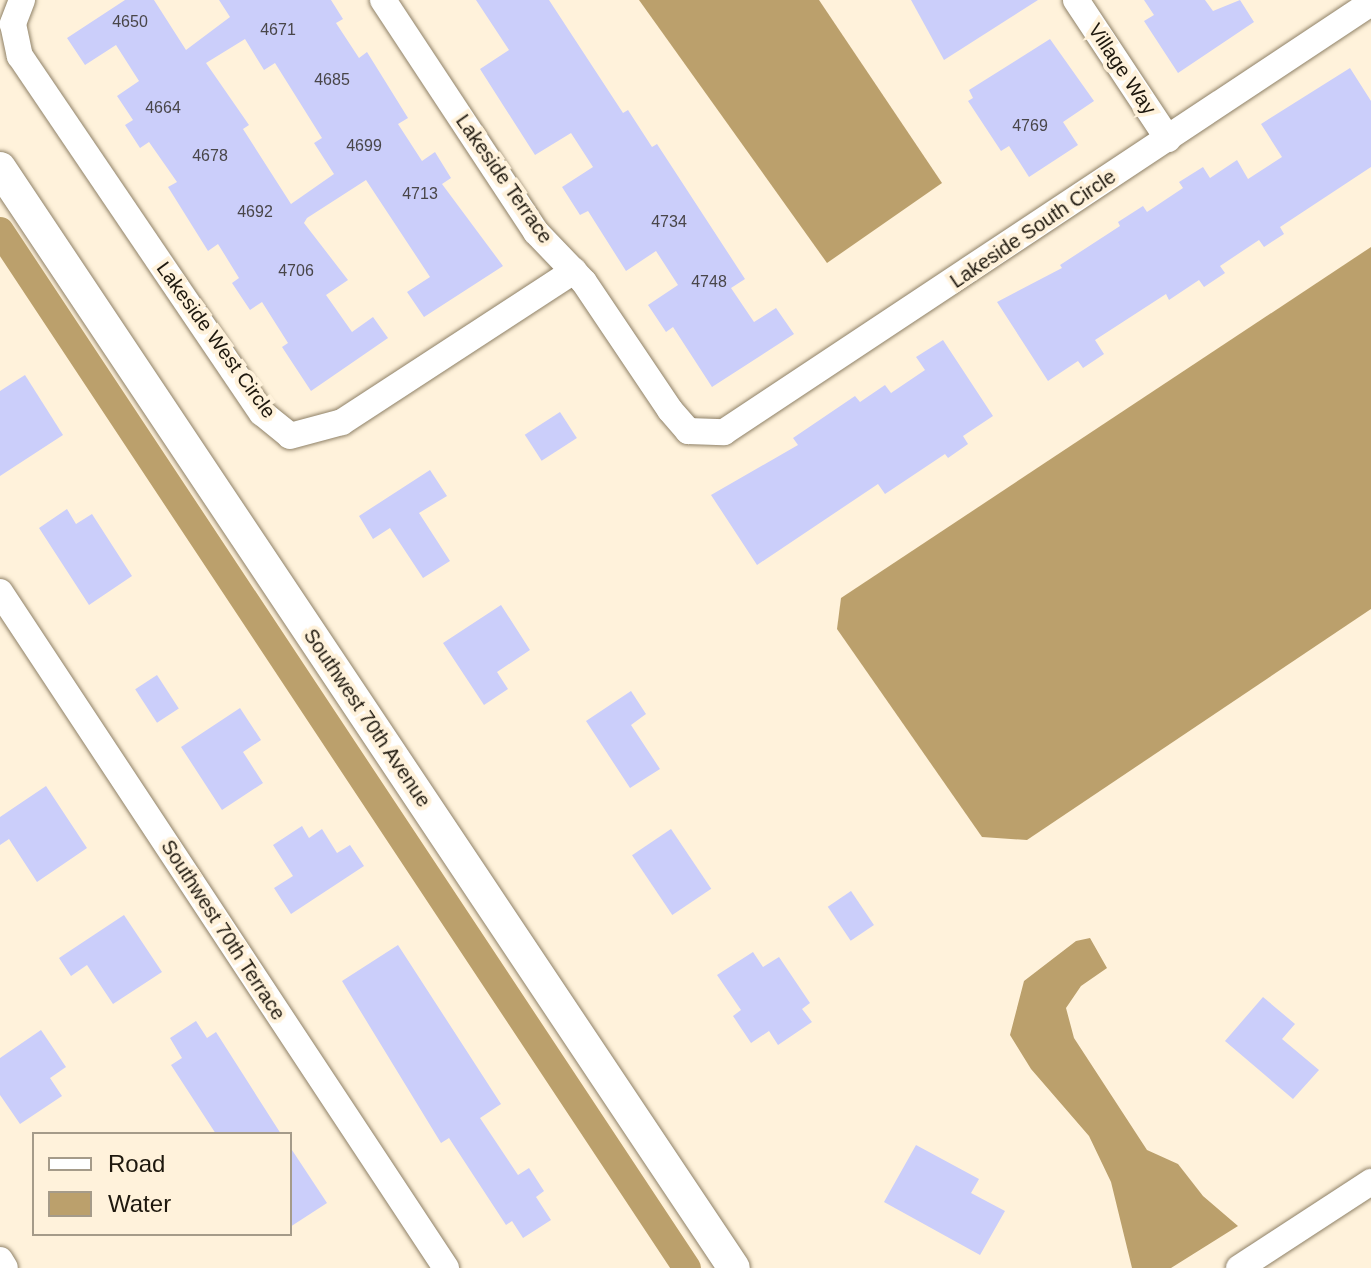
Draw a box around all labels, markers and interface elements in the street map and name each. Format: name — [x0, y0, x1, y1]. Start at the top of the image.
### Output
house number: 4650 — [112, 12, 148, 32]
street label: Village Way — [1083, 19, 1161, 119]
house number: 4671 — [260, 20, 296, 40]
house number: 4685 — [314, 70, 350, 90]
house number: 4664 — [145, 98, 181, 118]
street label: Lakeside Terrace — [450, 110, 558, 248]
house number: 4769 — [1012, 116, 1048, 136]
house number: 4699 — [346, 136, 382, 156]
house number: 4678 — [192, 146, 228, 166]
street label: Lakeside South Circle — [946, 165, 1120, 293]
house number: 4713 — [402, 184, 438, 204]
house number: 4692 — [237, 202, 273, 222]
house number: 4734 — [651, 212, 687, 232]
street label: Lakeside West Circle — [151, 257, 281, 423]
house number: 4706 — [278, 261, 314, 281]
house number: 4748 — [691, 272, 727, 292]
street label: Southwest 70th Avenue — [298, 624, 436, 812]
street label: Southwest 70th Terrace — [156, 835, 290, 1025]
legend — [32, 1132, 292, 1236]
text: Road — [108, 1150, 165, 1177]
text: Water — [108, 1190, 171, 1217]

